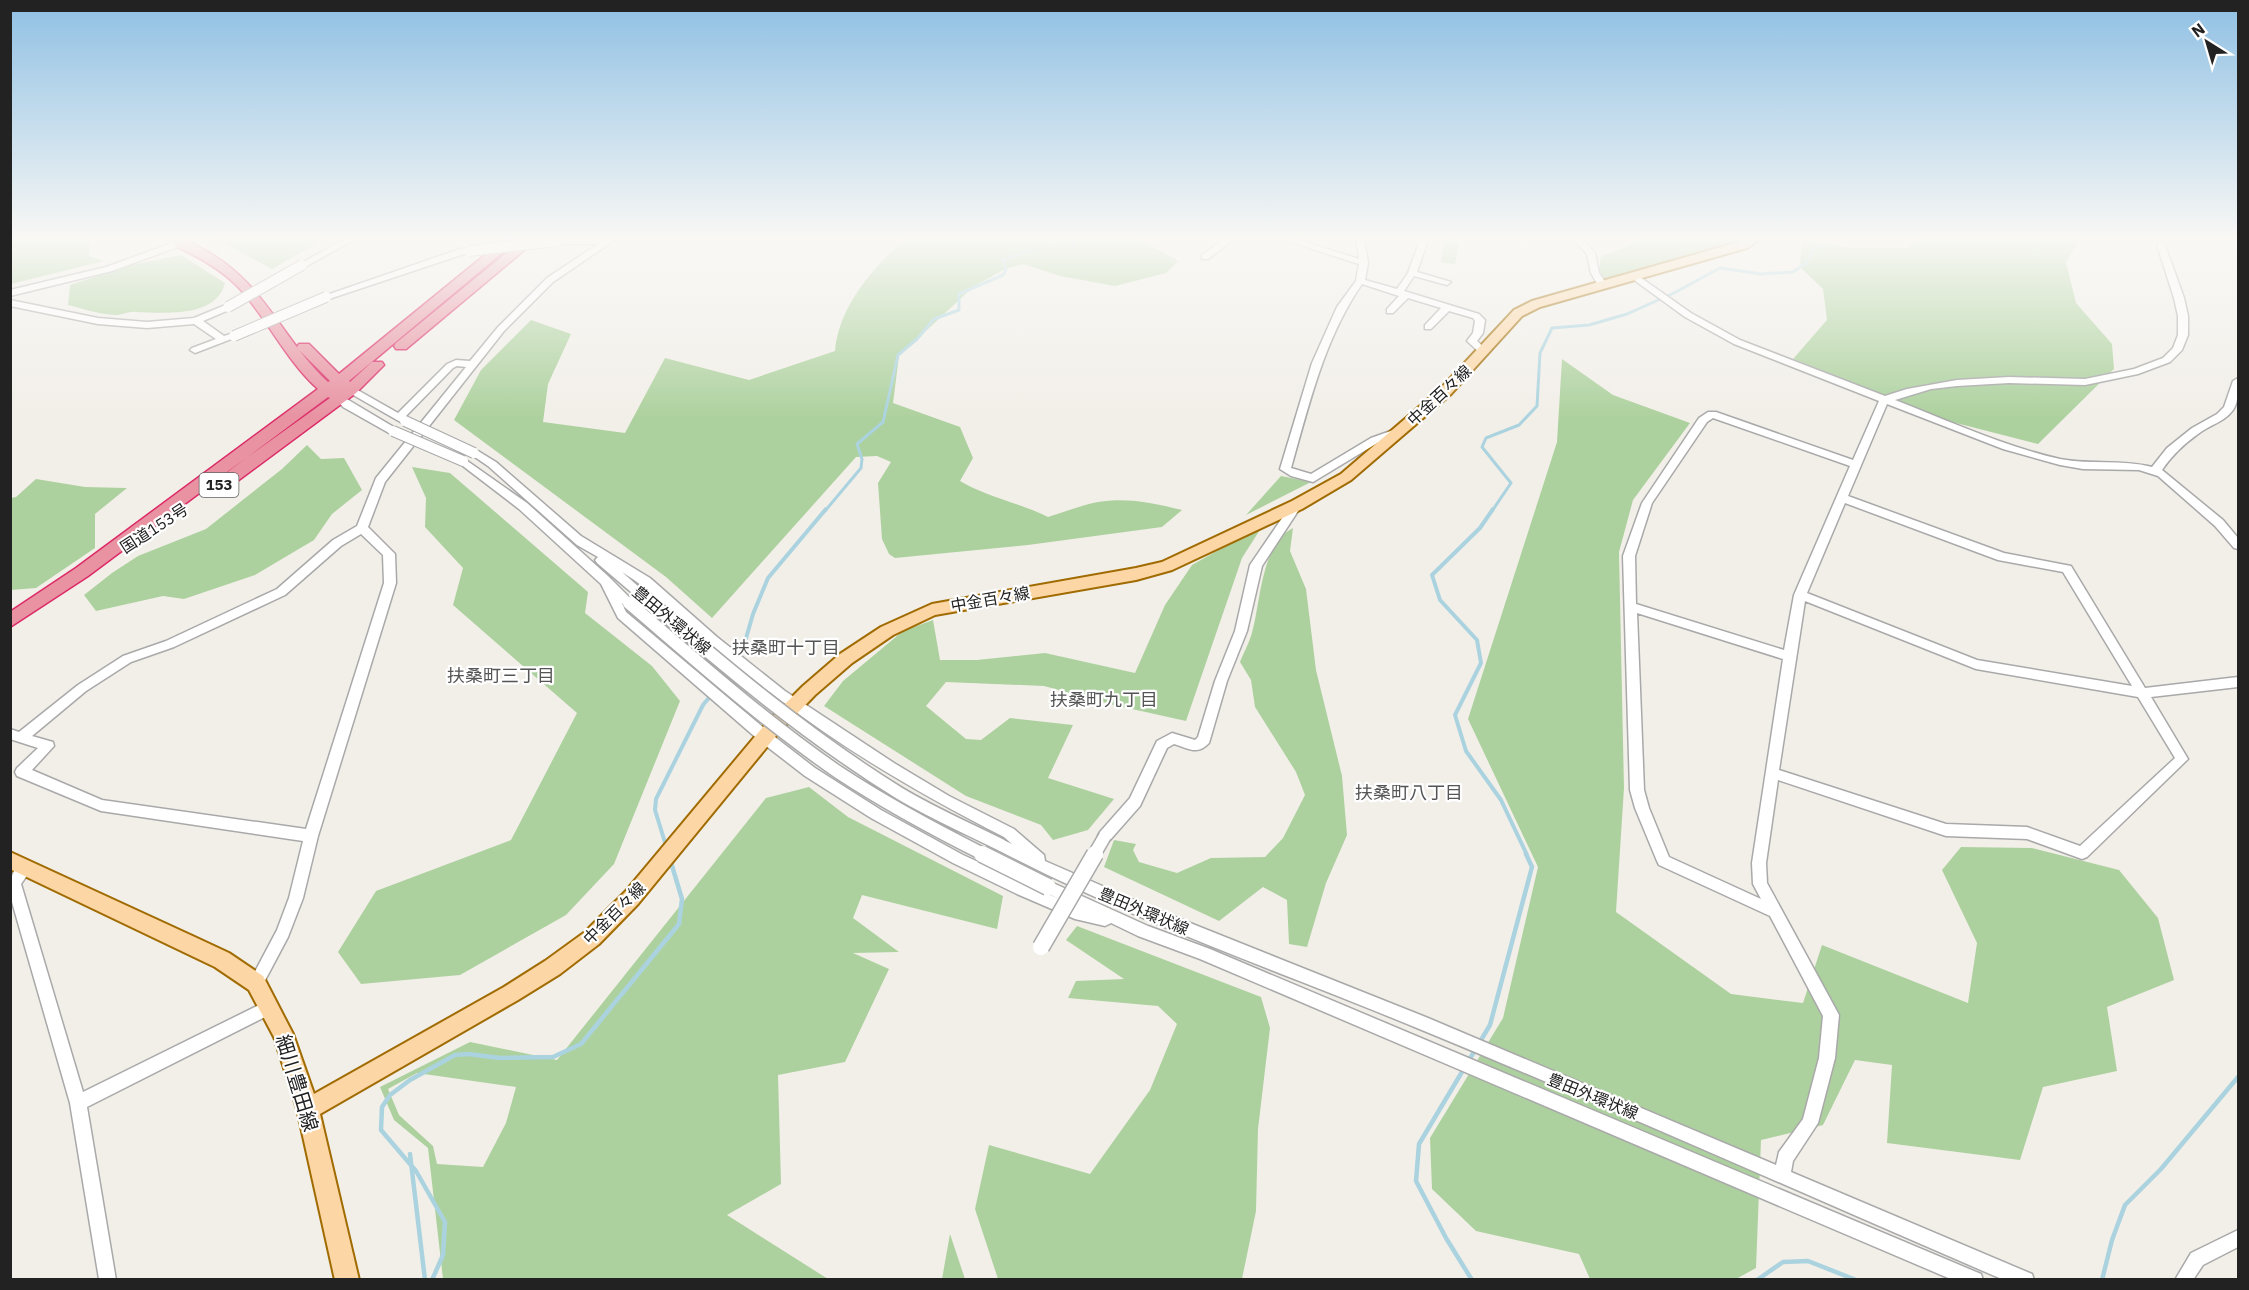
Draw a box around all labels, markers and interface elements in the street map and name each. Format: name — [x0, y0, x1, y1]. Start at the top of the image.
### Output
north arrow — [2177, 12, 2237, 72]
text: N — [2187, 19, 2209, 41]
street label: 中金百々線 — [1403, 360, 1475, 430]
road number: 153 — [200, 473, 238, 497]
street label: 国道153号 — [116, 499, 192, 557]
street label: 豊田外環状線 — [629, 581, 715, 659]
street label: 中金百々線 — [949, 582, 1031, 616]
district label: 扶桑町十丁目 — [732, 636, 840, 659]
district label: 扶桑町三丁目 — [447, 664, 555, 687]
district label: 扶桑町九丁目 — [1050, 688, 1158, 711]
district label: 扶桑町八丁目 — [1355, 781, 1463, 804]
street label: 中金百々線 — [579, 878, 649, 948]
street label: 豊田外環状線 — [1096, 883, 1192, 939]
street label: 細川豊田線 — [270, 1031, 325, 1135]
street label: 豊田外環状線 — [1545, 1069, 1641, 1123]

